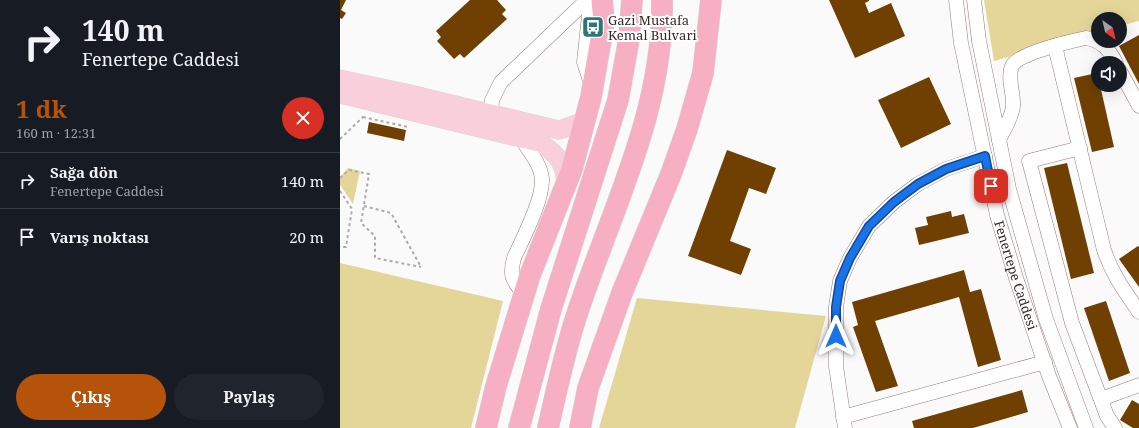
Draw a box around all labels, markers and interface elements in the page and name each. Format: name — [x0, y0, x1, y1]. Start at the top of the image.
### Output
text: 140 m — [82, 11, 164, 49]
place label: Gazi Mustafa Kemal Bulvari — [608, 11, 697, 44]
north arrow — [1091, 12, 1127, 48]
map controls — [1091, 12, 1127, 92]
bus stop icon: Gazi Mustafa Kemal Bulvari — [580, 14, 606, 40]
icon: right — [16, 16, 68, 68]
text: Fenertepe Caddesi — [82, 47, 239, 71]
button: sound — [1091, 56, 1127, 92]
text: 1 dk — [16, 92, 67, 125]
button: close — [282, 97, 324, 139]
text: 160 m · 12:31 — [16, 124, 96, 142]
text: Sağa dön — [50, 162, 118, 182]
pin — [974, 169, 1008, 203]
icon: right — [16, 170, 38, 192]
text: 140 m — [281, 171, 324, 191]
icon: arrive — [980, 175, 1002, 197]
text: Fenertepe Caddesi — [50, 182, 164, 200]
street label: Fenertepe Caddesi — [990, 218, 1042, 332]
icon: arrive — [16, 226, 38, 248]
text: Varış noktası — [50, 227, 149, 247]
text: 20 m — [289, 227, 324, 247]
position arrow — [815, 315, 857, 357]
button: Çıkış — [16, 374, 166, 420]
button: Paylaş — [174, 374, 324, 420]

